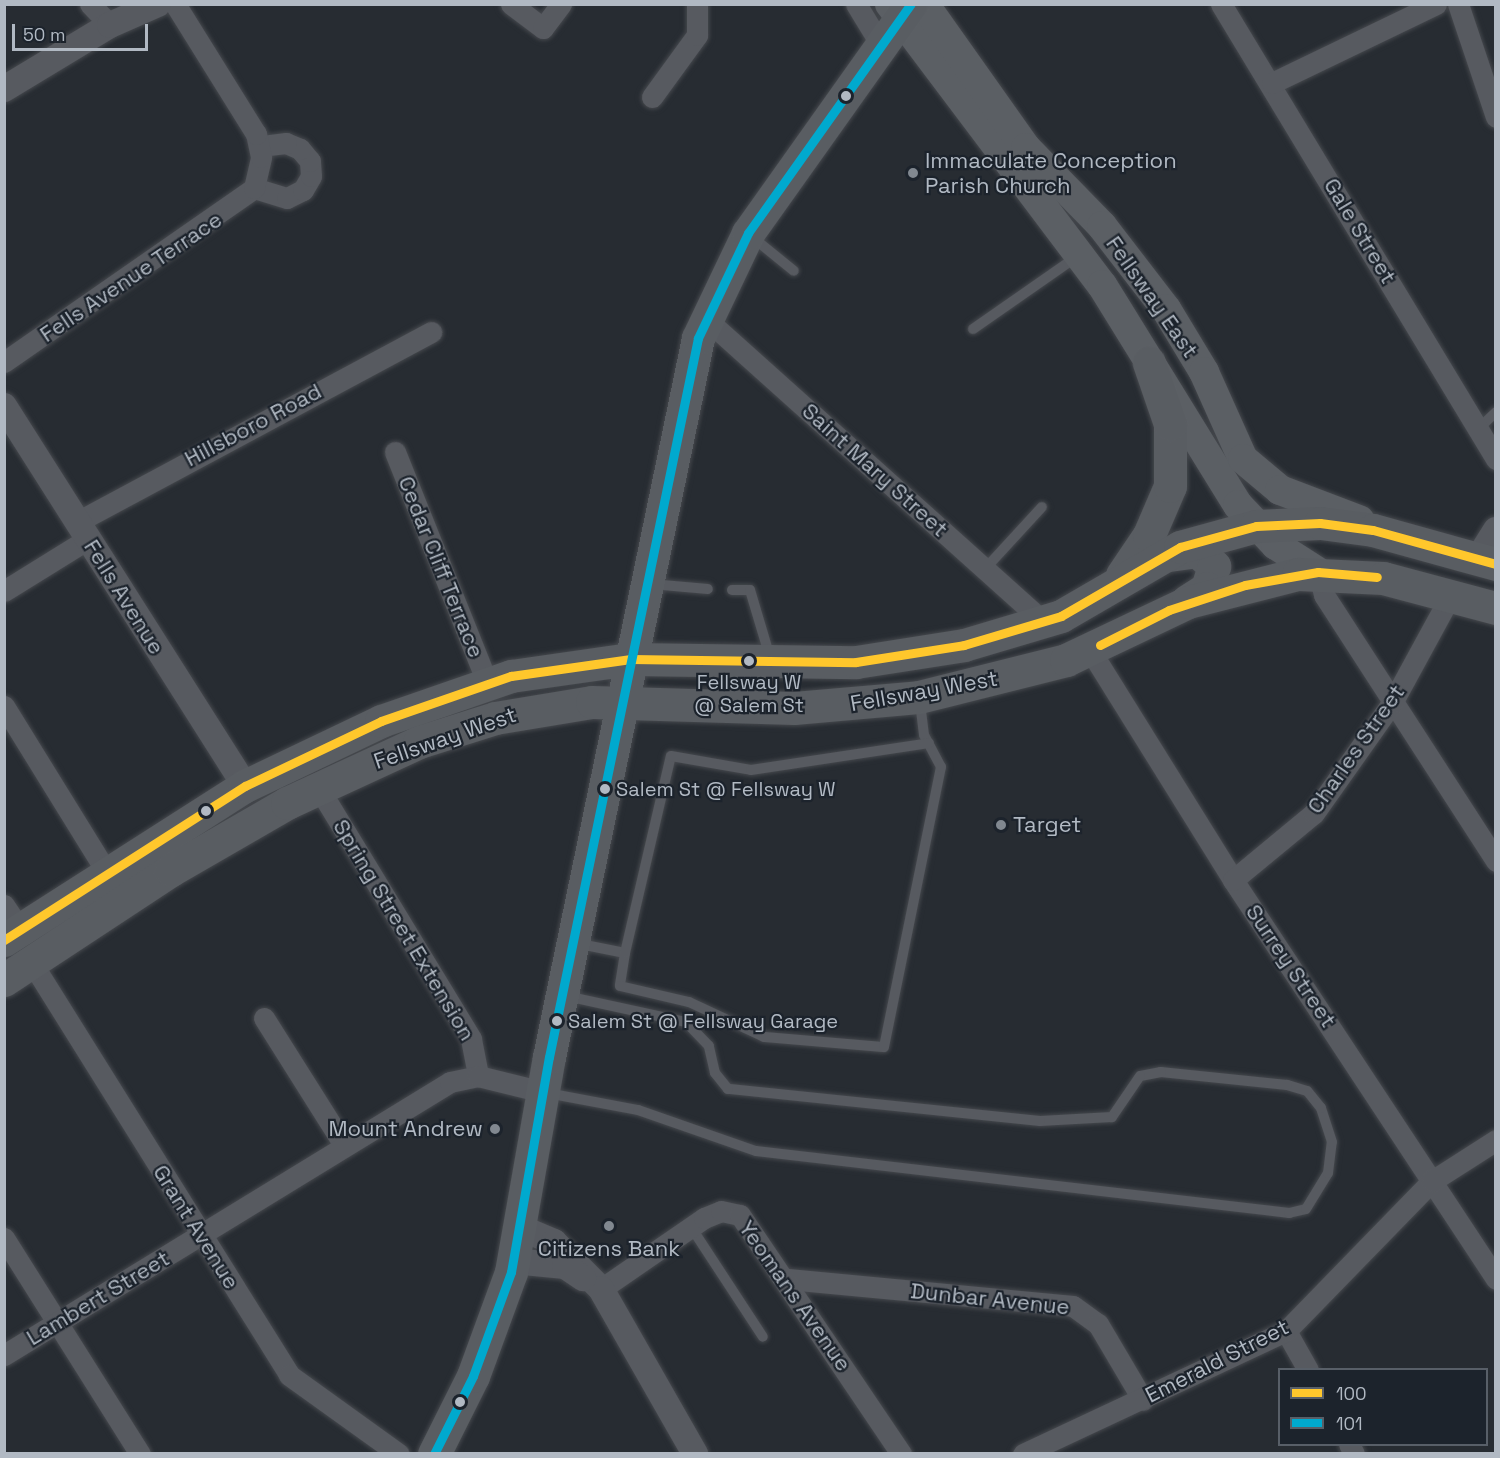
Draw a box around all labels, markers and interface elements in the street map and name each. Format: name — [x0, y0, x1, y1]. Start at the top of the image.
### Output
scale bar — [15, 12, 152, 50]
text: 50 m — [23, 23, 65, 46]
unlabelled marker — [840, 90, 852, 102]
place label: Immaculate Conception Parish Church — [925, 147, 1177, 198]
marker: Immaculate Conception Parish Church — [906, 166, 920, 180]
street label: Gale Street — [1318, 173, 1402, 289]
street label: Fells Avenue Terrace — [35, 206, 227, 348]
street label: Fellsway East — [1100, 231, 1204, 363]
street label: Hillsboro Road — [180, 378, 326, 472]
street label: Saint Mary Street — [797, 398, 953, 542]
street label: Cedar Cliff Terrace — [392, 472, 490, 662]
street label: Fells Avenue — [78, 535, 170, 659]
marker: Fellsway W @ Salem St — [743, 655, 755, 667]
street label: Fellsway West — [848, 665, 1000, 717]
place label: Fellsway W @ Salem St — [694, 670, 804, 717]
street label: Charles Street — [1302, 679, 1410, 819]
street label: Fellsway West — [370, 701, 520, 775]
place label: Salem St @ Fellsway W — [616, 777, 836, 801]
marker: Salem St @ Fellsway W — [599, 783, 611, 795]
unlabelled marker — [200, 805, 212, 817]
place label: Target — [1013, 812, 1081, 838]
street label: Spring Street Extension — [327, 815, 481, 1045]
marker: Target — [994, 818, 1008, 832]
street label: Surrey Street — [1240, 900, 1342, 1032]
place label: Salem St @ Fellsway Garage — [568, 1009, 838, 1033]
marker: Salem St @ Fellsway Garage — [551, 1015, 563, 1027]
place label: Mount Andrew — [328, 1116, 483, 1142]
marker: Mount Andrew — [488, 1122, 502, 1136]
street label: Grant Avenue — [147, 1160, 245, 1294]
street label: Yeomans Avenue — [733, 1215, 857, 1377]
marker: Citizens Bank — [602, 1219, 616, 1233]
place label: Citizens Bank — [538, 1236, 680, 1262]
street label: Lambert Street — [22, 1245, 174, 1351]
street label: Dunbar Avenue — [909, 1278, 1071, 1320]
street label: Emerald Street — [1141, 1314, 1293, 1408]
legend — [1278, 1368, 1488, 1446]
text: 100 — [1336, 1382, 1367, 1405]
unlabelled marker — [454, 1396, 466, 1408]
text: 101 — [1336, 1412, 1363, 1435]

